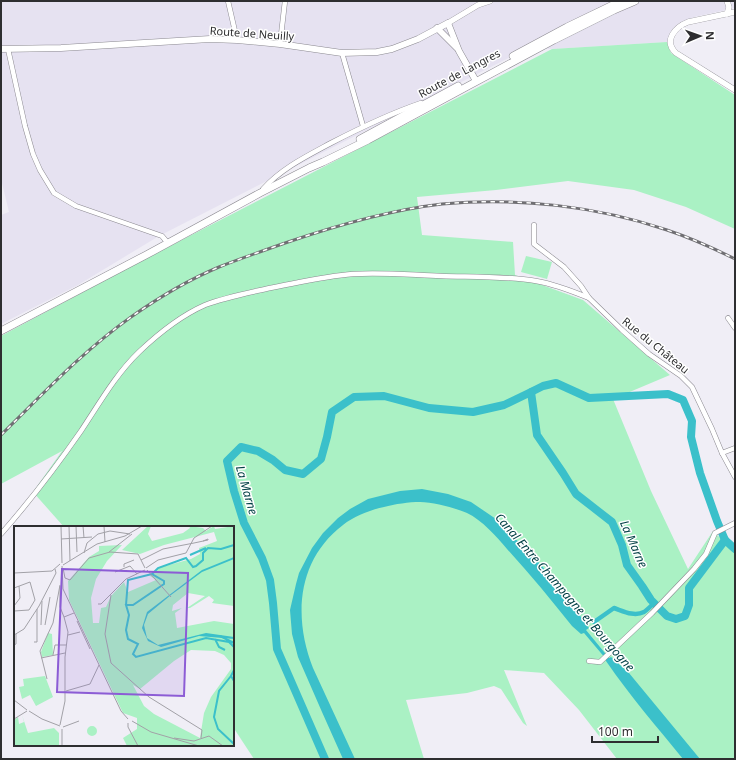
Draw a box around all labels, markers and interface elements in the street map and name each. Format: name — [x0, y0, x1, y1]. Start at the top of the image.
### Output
north arrow — [680, 16, 720, 56]
street label: Route de Neuilly — [209, 23, 295, 43]
text: N — [703, 31, 718, 40]
street label: Route de Langres — [416, 45, 502, 101]
street label: Rue du Château — [619, 313, 693, 377]
water label: La Marne — [232, 463, 262, 517]
water label: Canal Entre Champagne et Bourgogne — [491, 509, 639, 675]
water label: La Marne — [616, 518, 652, 570]
inset map — [14, 526, 234, 746]
scale bar — [592, 718, 658, 744]
text: 100 m — [598, 723, 633, 740]

